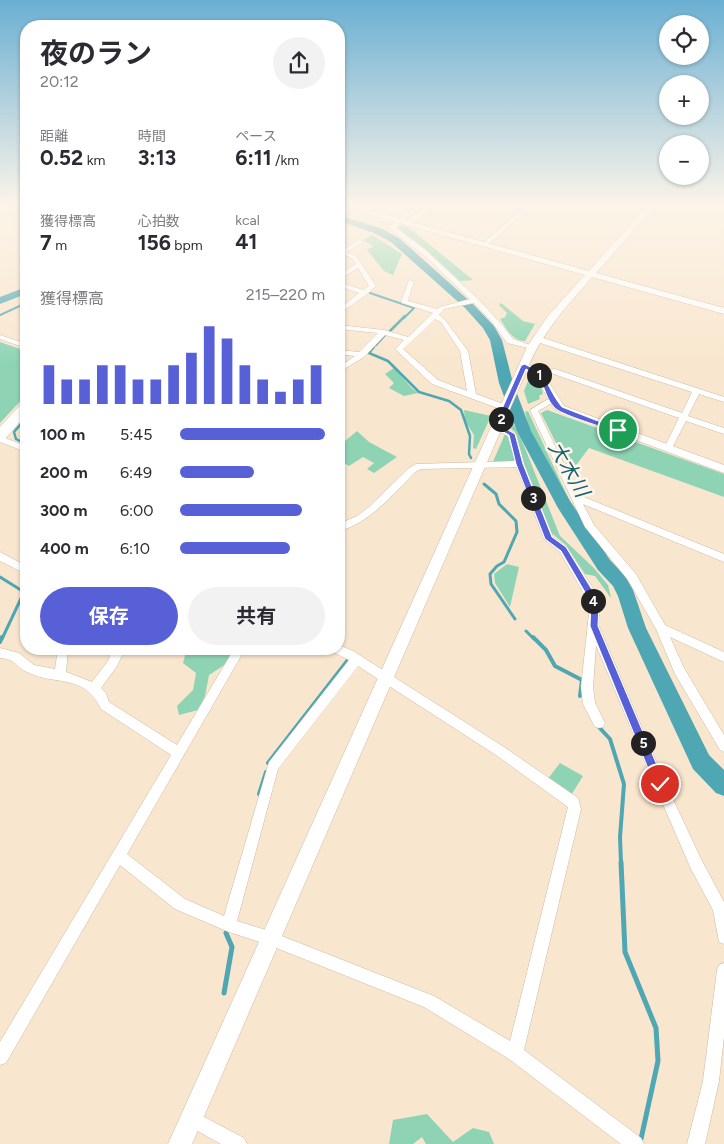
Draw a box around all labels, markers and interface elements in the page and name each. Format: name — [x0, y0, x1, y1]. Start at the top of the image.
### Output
map controls — [659, 15, 709, 185]
button: locate — [659, 15, 709, 65]
text: 夜のラン — [40, 36, 152, 70]
button: share — [273, 37, 325, 89]
text: 20:12 — [40, 72, 79, 91]
button: + — [659, 75, 709, 125]
text: 距離 — [40, 128, 68, 145]
text: 時間 — [138, 128, 166, 145]
text: ペース — [235, 128, 277, 145]
button: − — [659, 135, 709, 185]
text: 0.52 — [40, 145, 83, 170]
text: 3:13 — [138, 145, 176, 170]
text: 6:11 — [235, 145, 272, 170]
text: km — [83, 152, 105, 169]
text: /km — [272, 152, 299, 169]
text: kcal — [235, 212, 260, 229]
text: 獲得標高 — [40, 213, 96, 230]
text: 心拍数 — [138, 213, 180, 230]
text: 41 — [235, 229, 257, 254]
text: 7 — [40, 230, 52, 255]
text: 156 — [138, 230, 171, 255]
text: m — [52, 237, 67, 254]
text: bpm — [171, 237, 203, 254]
text: 215–220 m — [246, 285, 325, 304]
text: 獲得標高 — [40, 289, 104, 308]
pin: 1 — [526, 362, 552, 388]
text: 1 — [537, 367, 542, 384]
pin: 2 — [488, 406, 514, 432]
pin — [597, 409, 639, 451]
text: 2 — [497, 411, 506, 428]
icon: arrive — [604, 416, 632, 444]
text: 100 m — [40, 425, 85, 444]
text: 5:45 — [120, 425, 152, 444]
water label: 大木川 — [544, 437, 595, 503]
text: 200 m — [40, 463, 88, 482]
text: 6:49 — [120, 463, 152, 482]
pin: 3 — [520, 486, 546, 510]
text: 3 — [530, 490, 537, 507]
text: 300 m — [40, 501, 87, 520]
text: 6:00 — [120, 501, 154, 520]
text: 400 m — [40, 539, 89, 558]
text: 6:10 — [120, 539, 150, 558]
button: 保存 — [40, 587, 178, 645]
button: 共有 — [188, 587, 325, 645]
pin: 4 — [580, 588, 606, 614]
text: 4 — [589, 593, 598, 610]
pin: 5 — [630, 730, 656, 756]
text: 5 — [639, 735, 648, 752]
pin — [639, 763, 681, 805]
icon: check — [646, 770, 674, 798]

